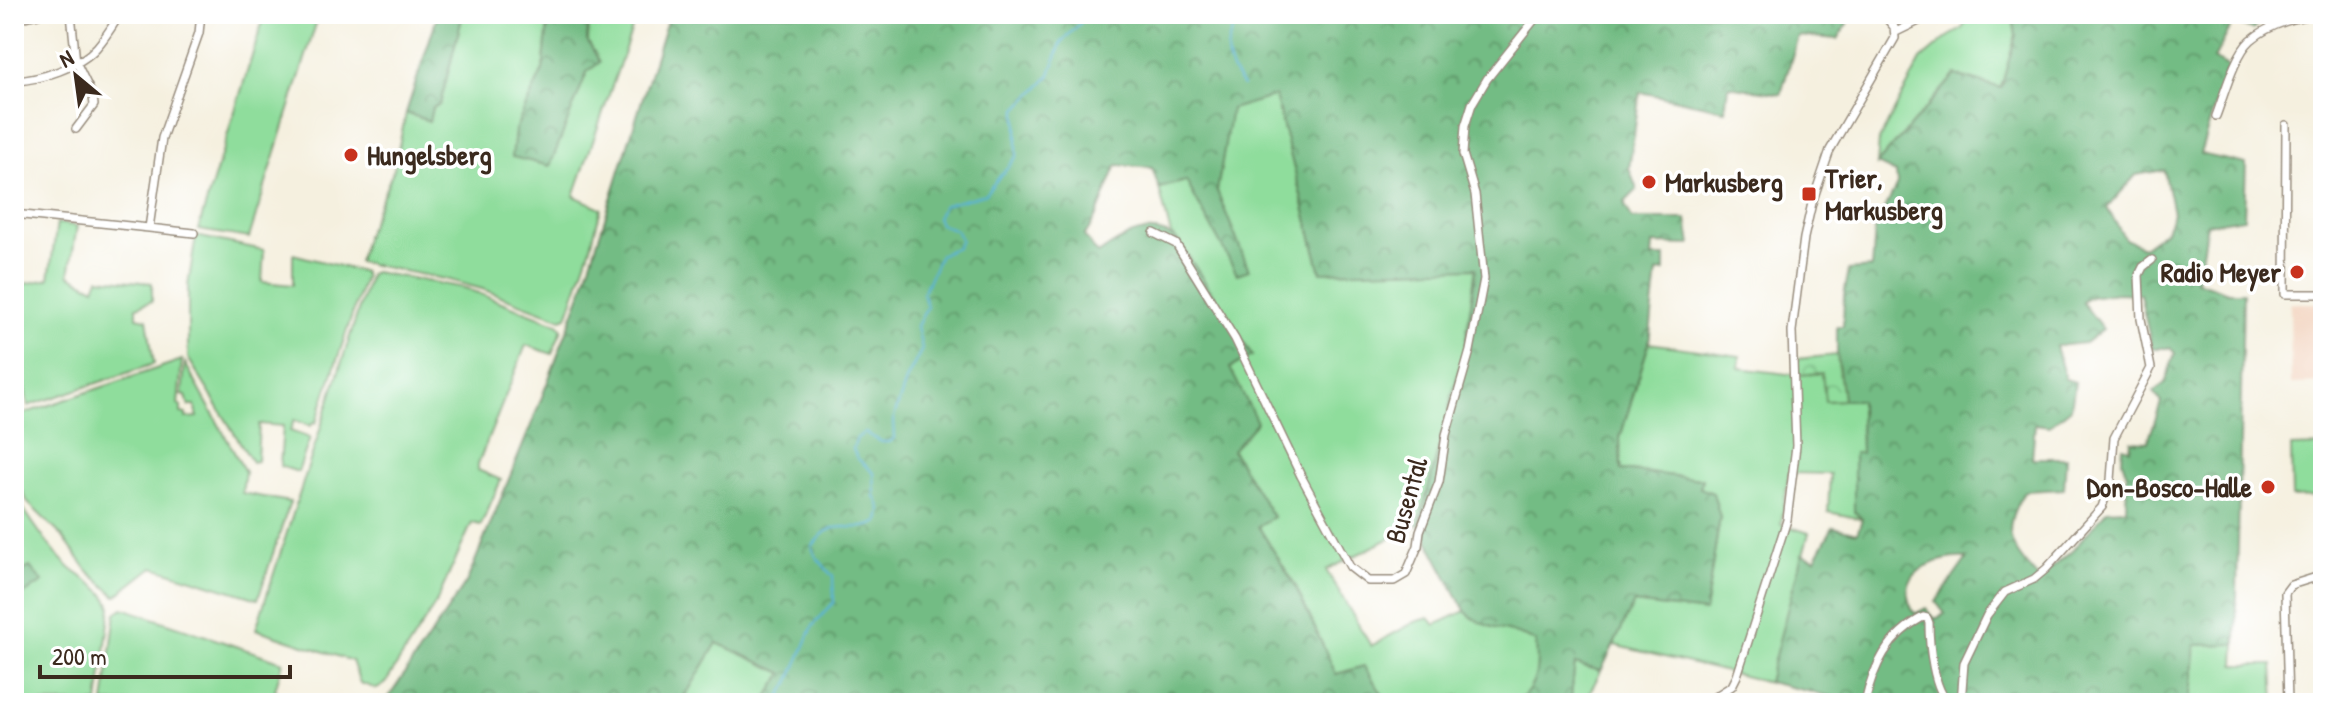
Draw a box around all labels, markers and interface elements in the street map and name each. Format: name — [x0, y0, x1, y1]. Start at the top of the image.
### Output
north arrow — [36, 36, 116, 116]
text: N — [54, 42, 79, 74]
place label: Hungelsberg — [367, 136, 492, 175]
marker: Hungelsberg — [342, 146, 360, 164]
place label: Trier, Markusberg — [1824, 159, 1943, 230]
place label: Markusberg — [1665, 163, 1783, 202]
marker: Markusberg — [1640, 173, 1658, 191]
marker: Trier, Markusberg — [1800, 185, 1818, 203]
place label: Radio Meyer — [2161, 253, 2281, 292]
marker: Radio Meyer — [2288, 263, 2306, 281]
street label: Busental — [1376, 452, 1437, 548]
place label: Don-Bosco-Halle — [2086, 468, 2253, 506]
marker: Don-Bosco-Halle — [2259, 478, 2277, 496]
scale bar — [40, 629, 290, 679]
text: 200 m — [52, 640, 107, 672]

